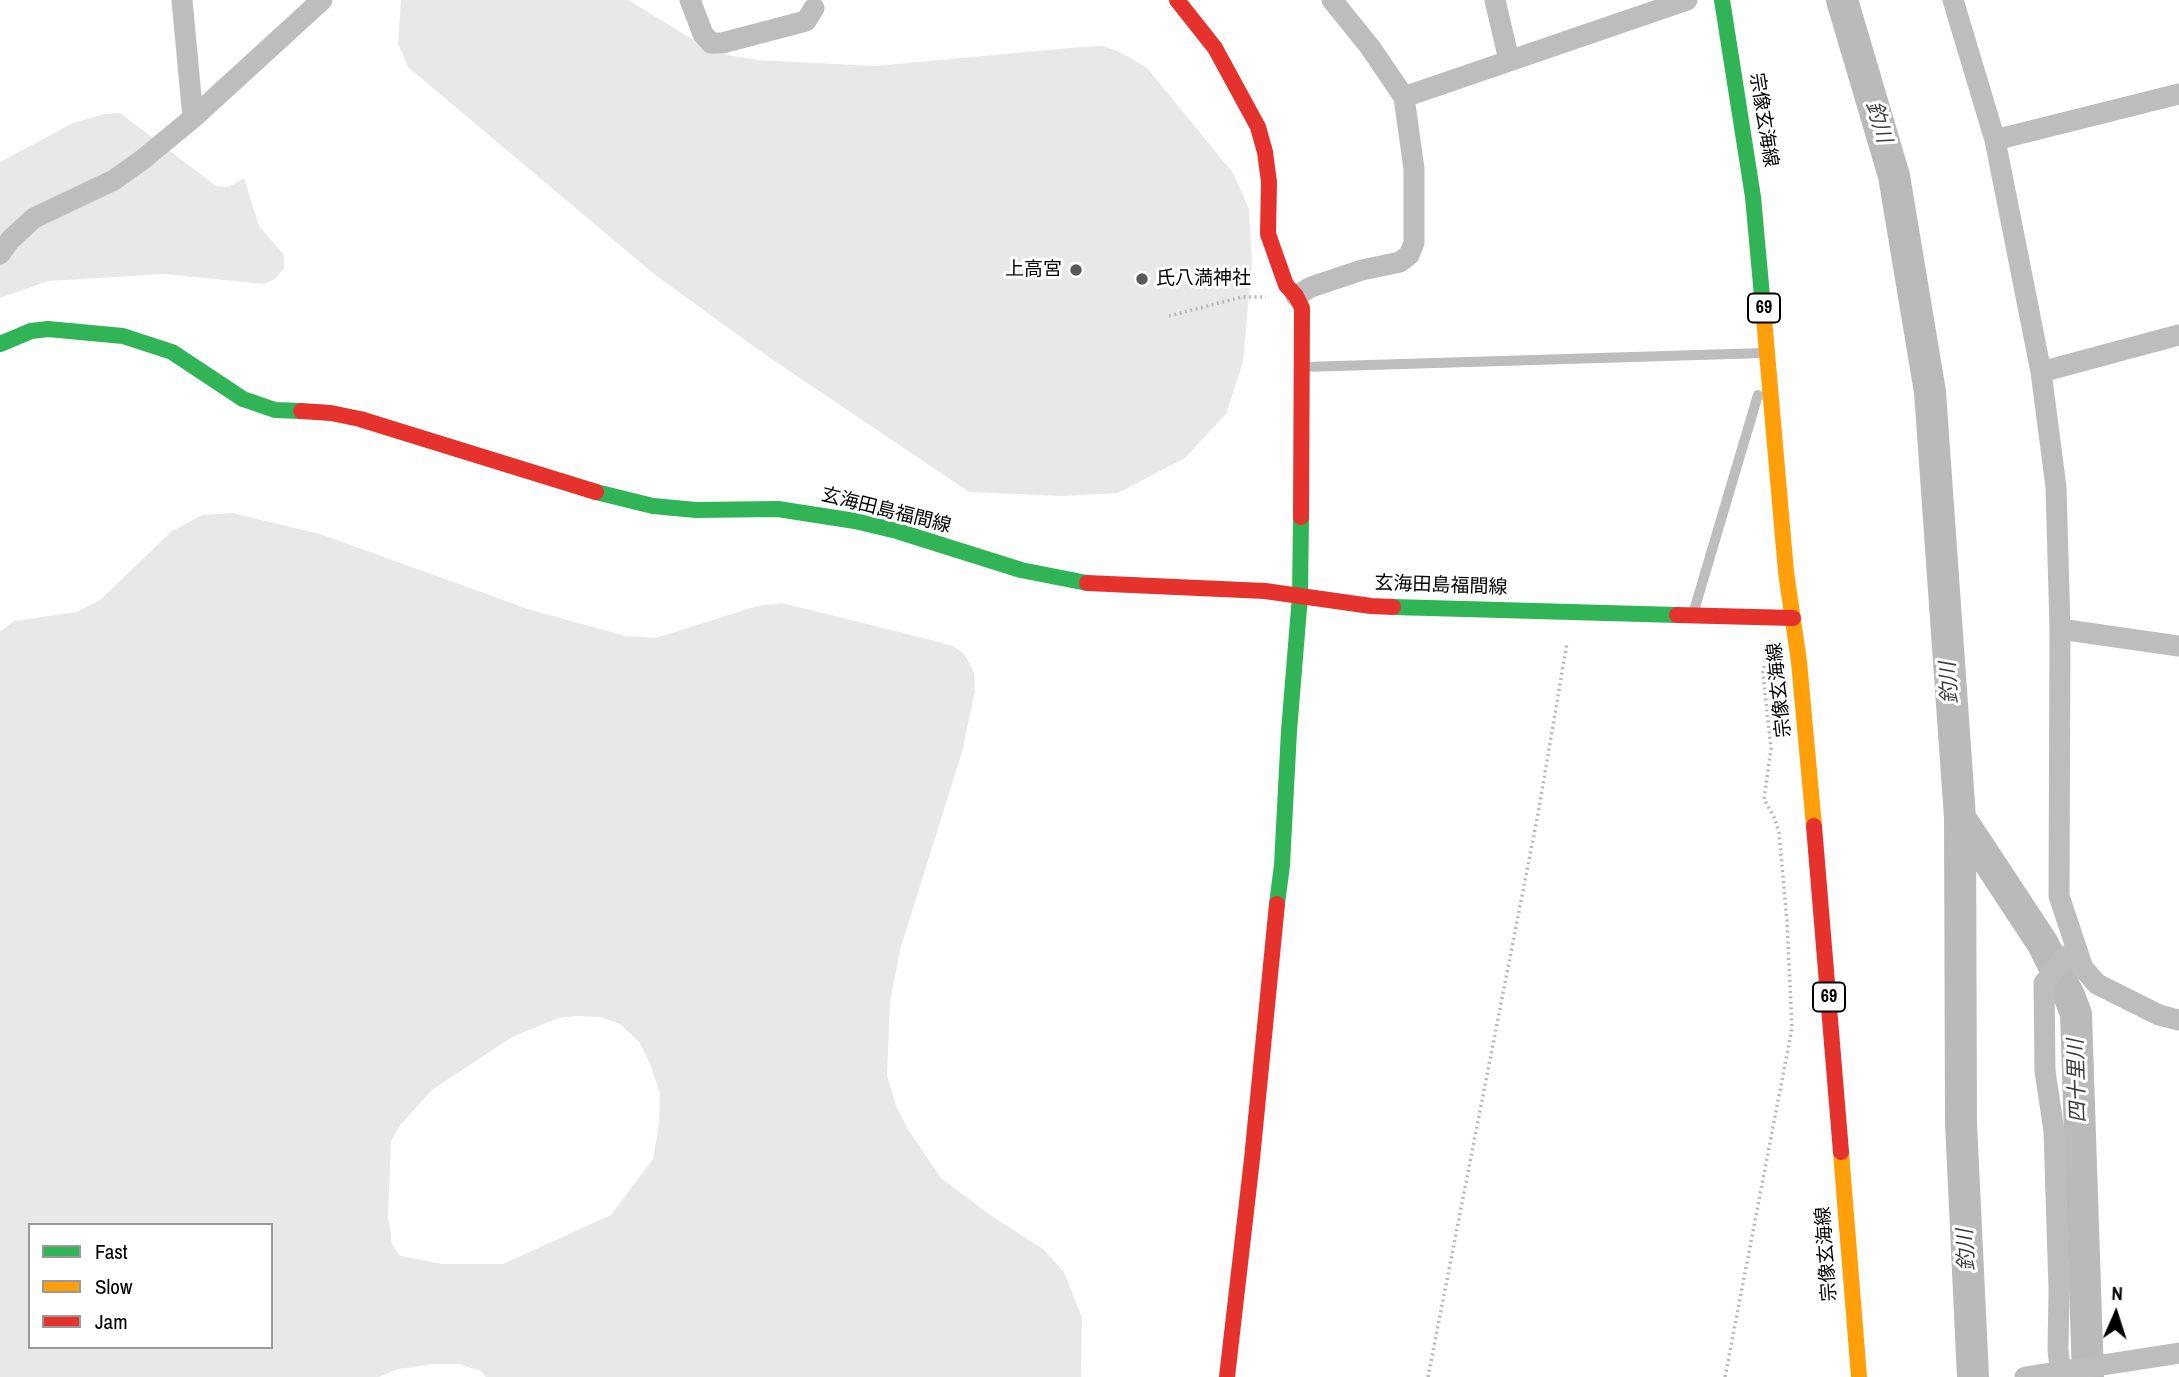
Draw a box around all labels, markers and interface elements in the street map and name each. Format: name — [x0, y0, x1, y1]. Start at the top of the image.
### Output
street label: 宗像玄海線 — [1744, 71, 1782, 169]
water label: 釣川 — [1860, 98, 1896, 146]
place label: 上高宮 — [1005, 259, 1062, 281]
marker: 上高宮 — [1068, 262, 1084, 278]
place label: 氏八満神社 — [1156, 268, 1251, 290]
marker: 氏八満神社 — [1134, 271, 1150, 287]
road number: 69 — [1748, 294, 1780, 322]
street label: 玄海田島福間線 — [819, 484, 953, 538]
street label: 玄海田島福間線 — [1374, 572, 1508, 600]
street label: 宗像玄海線 — [1764, 642, 1796, 738]
water label: 釣川 — [1936, 661, 1964, 705]
road number: 69 — [1813, 982, 1845, 1012]
water label: 四十里川 — [2064, 1039, 2092, 1123]
street label: 宗像玄海線 — [1812, 1206, 1842, 1302]
legend — [28, 1223, 273, 1349]
water label: 釣川 — [1953, 1228, 1981, 1272]
text: Fast — [95, 1237, 128, 1266]
text: Slow — [95, 1272, 132, 1301]
north arrow — [2081, 1279, 2151, 1349]
text: N — [2111, 1280, 2123, 1306]
text: Jam — [95, 1307, 128, 1336]

